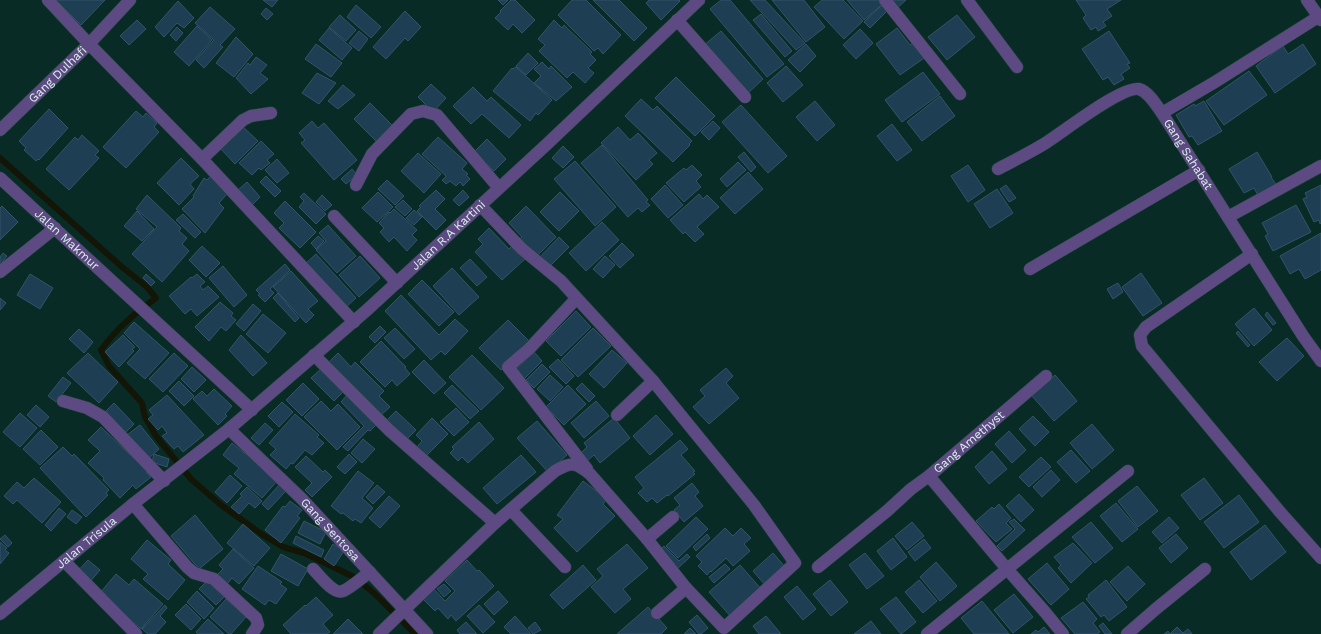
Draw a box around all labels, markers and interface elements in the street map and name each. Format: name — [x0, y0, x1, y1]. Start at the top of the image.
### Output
street label: Gang Dulhafi — [26, 43, 90, 106]
street label: Gang Sahabat — [1161, 116, 1216, 192]
street label: Jalan R.A Kartini — [408, 197, 488, 273]
street label: Jalan Makmur — [32, 206, 102, 273]
street label: Gang Amethyst — [931, 408, 1007, 476]
street label: Gang Sentosa — [298, 495, 363, 564]
street label: Jalan Trisula — [53, 514, 119, 572]

